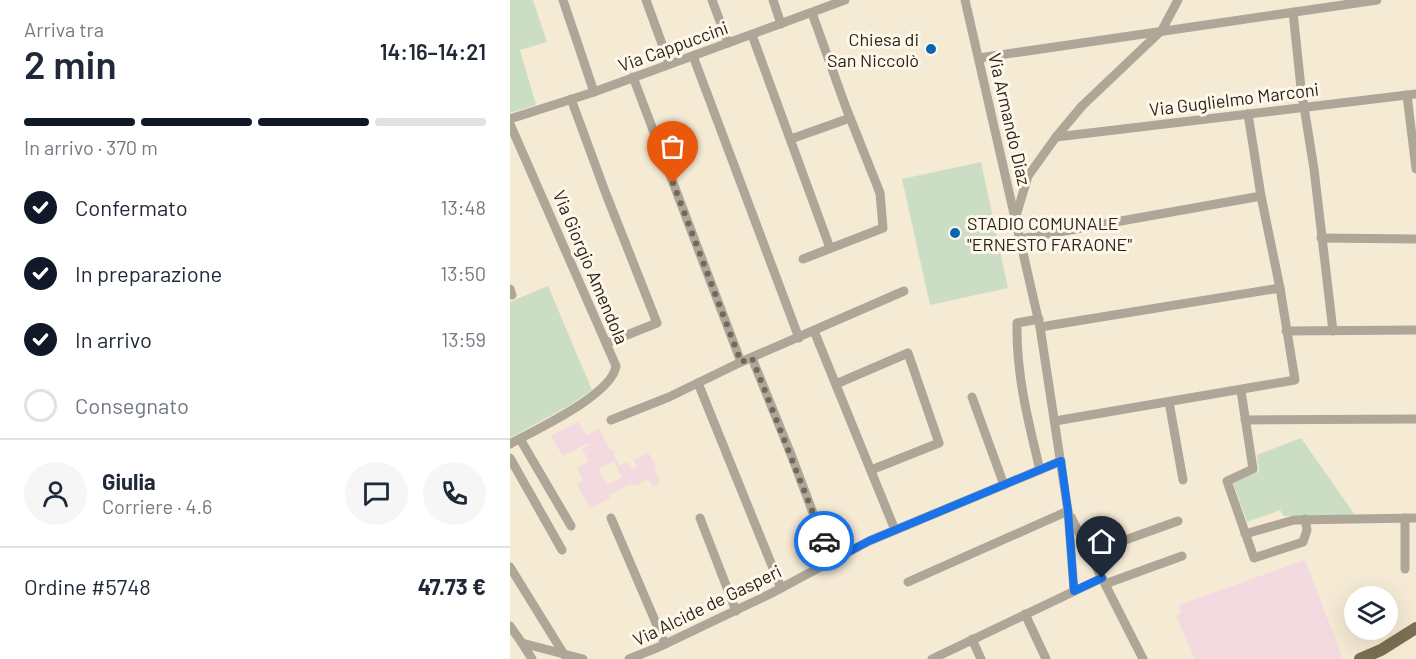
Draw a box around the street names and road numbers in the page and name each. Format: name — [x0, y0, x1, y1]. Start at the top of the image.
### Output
street label: Via Cappuccini — [615, 16, 731, 76]
street label: Via Armando Diaz — [984, 51, 1036, 187]
street label: Via Guglielmo Marconi — [1148, 78, 1320, 120]
street label: Via Giorgio Amendola — [549, 187, 633, 347]
street label: Via Alcide de Gasperi — [629, 560, 785, 650]

